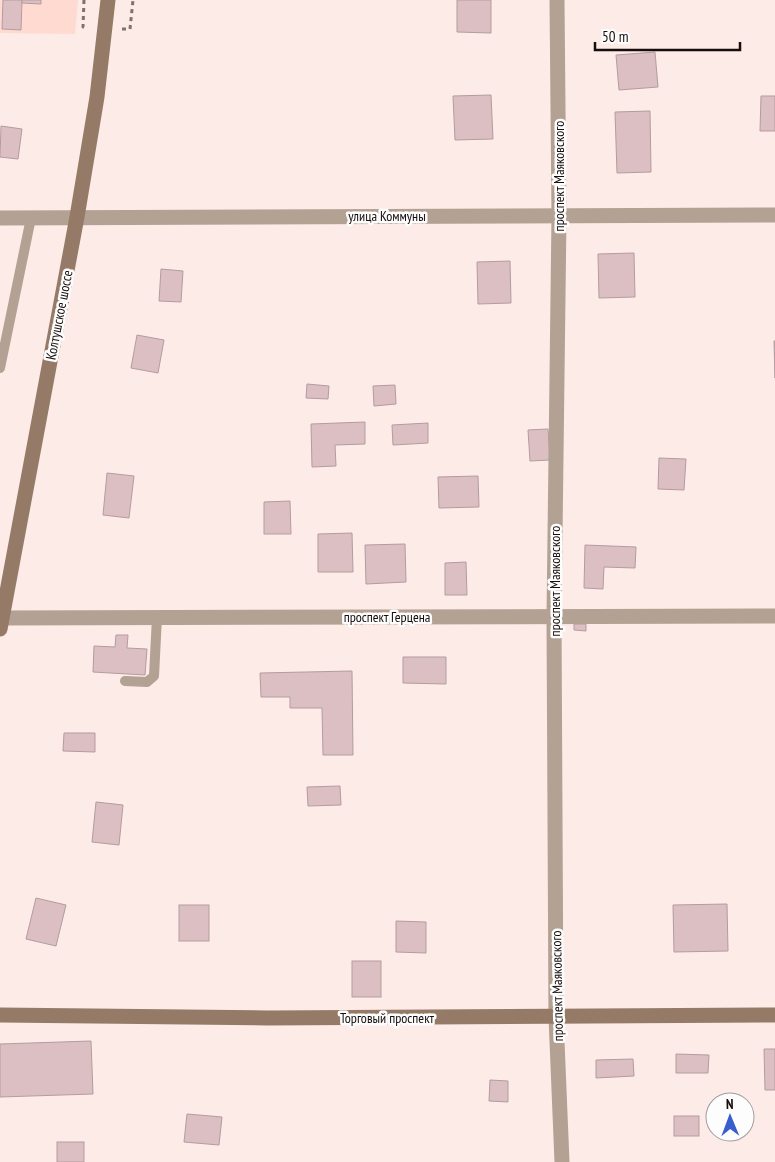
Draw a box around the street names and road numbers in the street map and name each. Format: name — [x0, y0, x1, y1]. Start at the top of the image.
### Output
street label: проспект Маяковского — [550, 121, 568, 231]
street label: улица Коммуны — [348, 207, 426, 225]
street label: Колтушское шоссе — [42, 269, 77, 361]
street label: проспект Маяковского — [546, 526, 564, 636]
street label: проспект Герцена — [344, 608, 430, 626]
street label: проспект Маяковского — [547, 930, 567, 1042]
street label: Торговый проспект — [340, 1009, 435, 1027]

